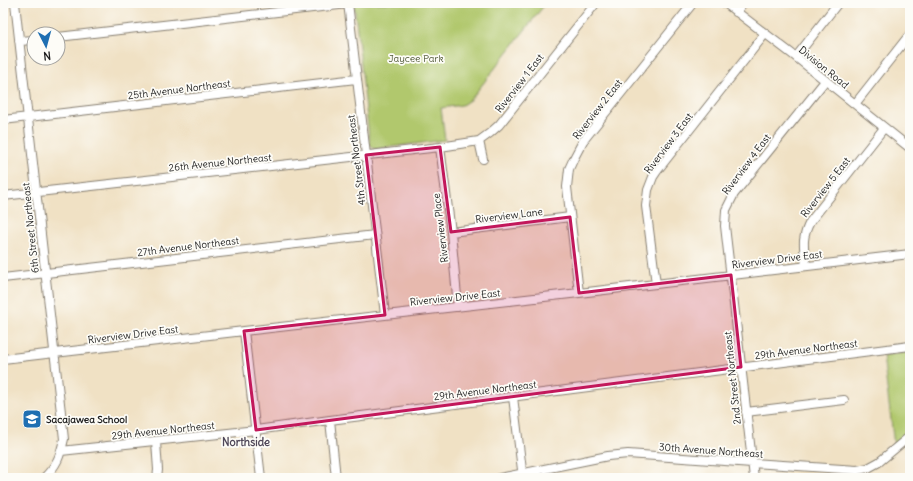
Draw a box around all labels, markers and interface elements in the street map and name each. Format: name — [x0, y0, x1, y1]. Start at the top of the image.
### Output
north arrow — [26, 26, 66, 66]
street label: Division Road — [796, 43, 851, 92]
text: N — [43, 49, 52, 63]
street label: Riverview 1 East — [492, 51, 547, 115]
park label: Jaycee Park — [388, 52, 444, 65]
street label: Riverview 2 East — [570, 76, 625, 142]
street label: 25th Avenue Northeast — [127, 77, 232, 102]
street label: Riverview 3 East — [641, 110, 696, 176]
street label: 4th Street Northeast — [344, 113, 368, 206]
street label: Riverview 4 East — [719, 131, 774, 197]
street label: 26th Avenue Northeast — [168, 151, 273, 174]
street label: Riverview 5 East — [798, 154, 853, 220]
street label: 6th Street Northeast — [19, 181, 42, 274]
street label: Riverview Place — [430, 192, 451, 263]
street label: Riverview Lane — [475, 205, 544, 226]
street label: 27th Avenue Northeast — [136, 234, 240, 259]
street label: Riverview Drive East — [731, 247, 824, 271]
street label: Riverview Drive East — [409, 286, 502, 309]
street label: Riverview Drive East — [87, 322, 180, 346]
street label: 2nd Street Northeast — [721, 330, 744, 425]
street label: 29th Avenue Northeast — [754, 337, 859, 362]
street label: 29th Avenue Northeast — [433, 378, 538, 403]
school or university icon: Sacajawea School — [21, 408, 43, 430]
place label: Sacajawea School — [46, 413, 127, 426]
street label: 29th Avenue Northeast — [111, 419, 216, 442]
district label: Northside — [222, 435, 270, 449]
street label: 30th Avenue Northeast — [658, 440, 764, 461]

